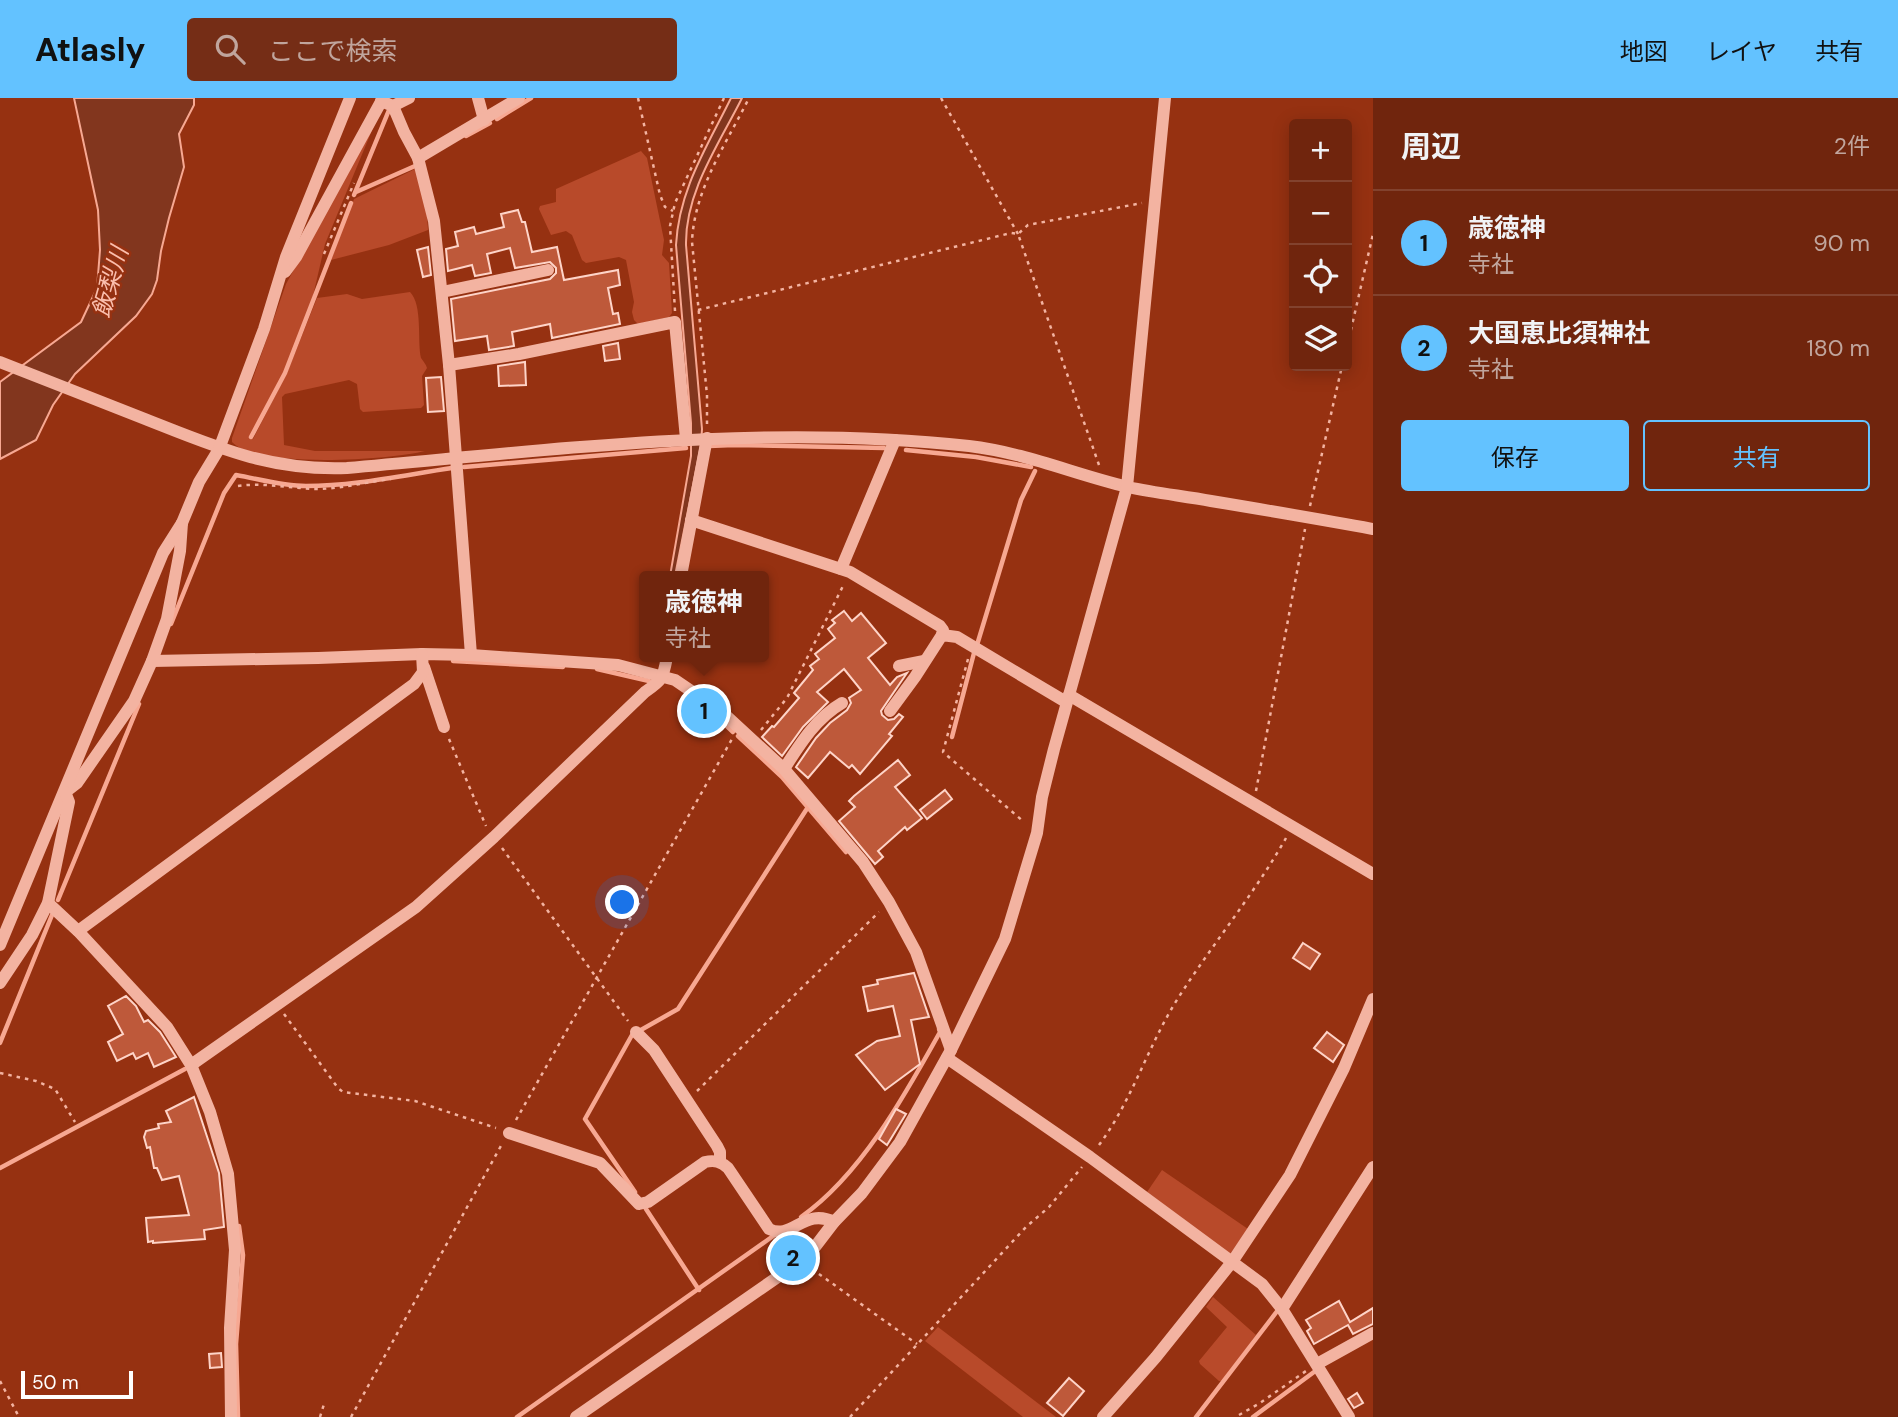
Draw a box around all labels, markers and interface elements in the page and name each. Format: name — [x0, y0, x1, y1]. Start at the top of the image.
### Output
search box — [187, 18, 677, 81]
text: Atlasly — [35, 28, 145, 71]
icon: search — [211, 30, 249, 68]
text: ここで検索 — [267, 34, 398, 68]
text: 地図 — [1620, 36, 1668, 67]
text: レイヤ — [1706, 36, 1777, 67]
text: 共有 — [1815, 36, 1863, 67]
map controls — [1289, 119, 1352, 371]
button: + — [1289, 119, 1352, 182]
text: 周辺 — [1401, 127, 1461, 166]
text: 2件 — [1834, 131, 1870, 161]
button: − — [1289, 182, 1352, 245]
text: 歳徳神 — [1468, 211, 1546, 245]
text: 1 — [1420, 228, 1428, 258]
text: 90 m — [1813, 228, 1870, 258]
water label: 飯梨川 — [85, 240, 136, 321]
button: locate — [1289, 245, 1352, 308]
text: 寺社 — [1468, 249, 1514, 279]
button: layers — [1289, 308, 1352, 371]
text: 大国恵比須神社 — [1468, 316, 1650, 350]
text: 2 — [1417, 333, 1431, 363]
text: 180 m — [1806, 333, 1870, 363]
text: 寺社 — [1468, 354, 1514, 384]
button: 保存 — [1401, 420, 1629, 491]
button: 共有 — [1643, 420, 1870, 491]
popup — [639, 571, 769, 662]
text: 歳徳神 — [665, 585, 743, 619]
text: 寺社 — [665, 623, 711, 653]
pin: 1 — [681, 685, 727, 737]
your location — [605, 885, 639, 919]
pin: 2 — [770, 1232, 816, 1284]
scale bar — [21, 1368, 133, 1400]
text: 50 m — [32, 1370, 79, 1395]

